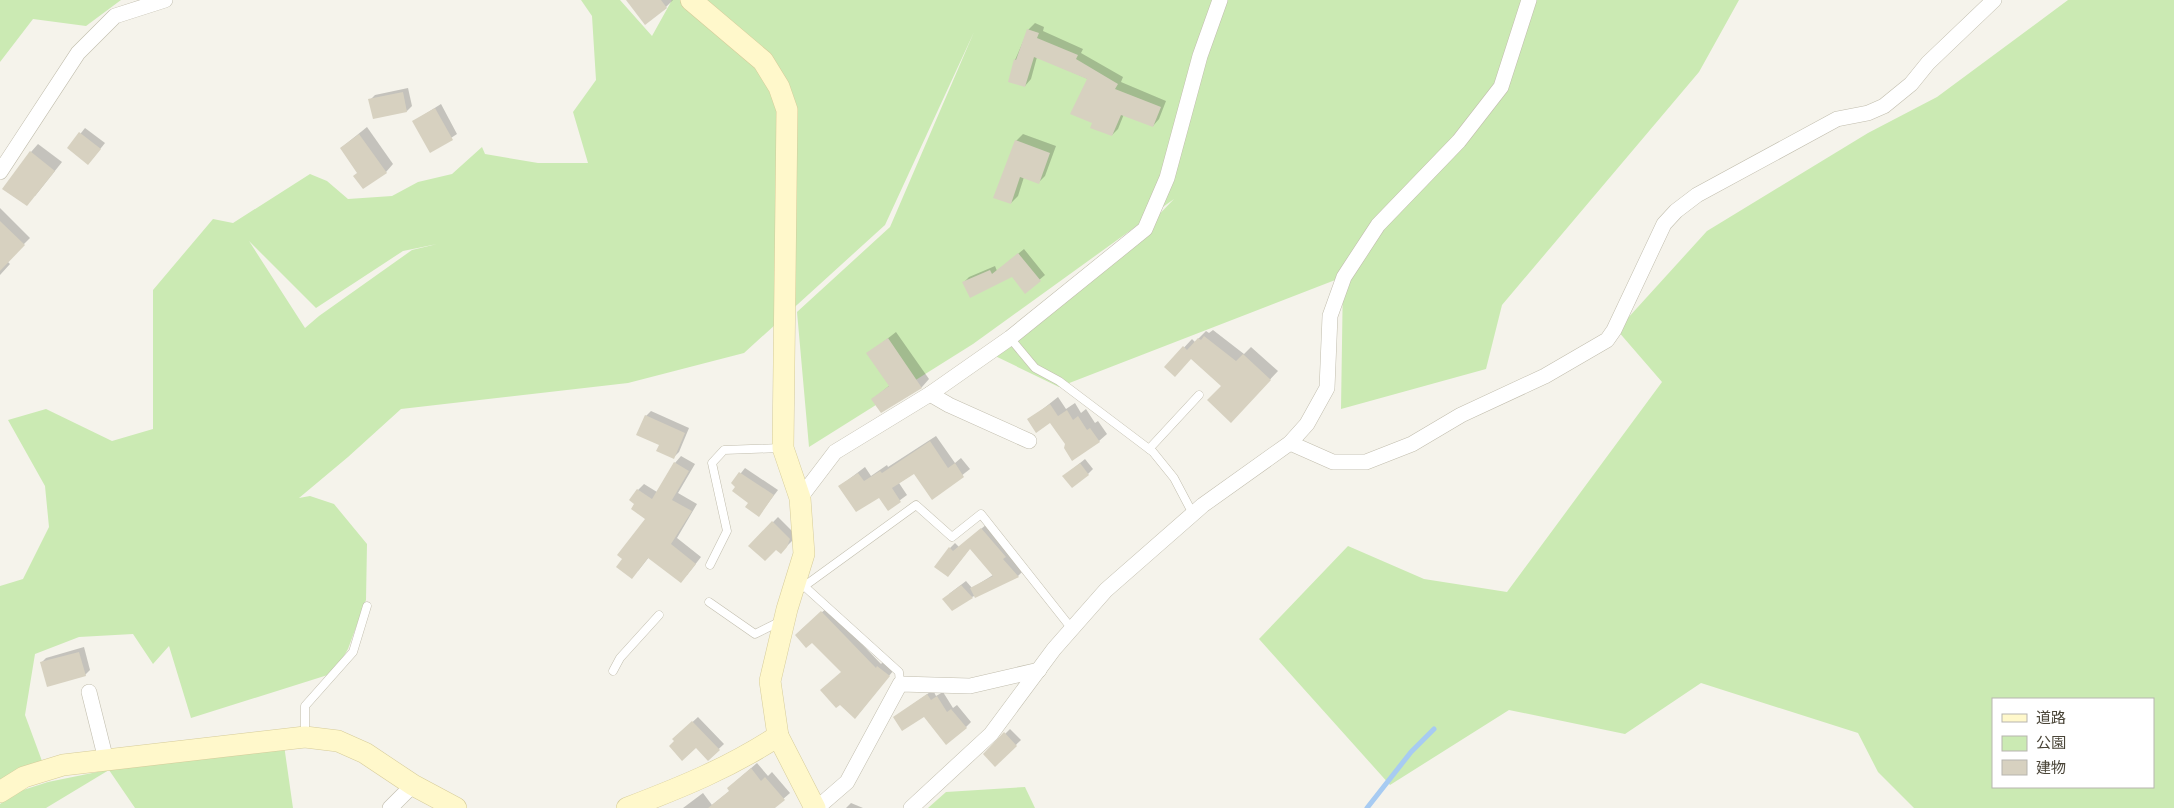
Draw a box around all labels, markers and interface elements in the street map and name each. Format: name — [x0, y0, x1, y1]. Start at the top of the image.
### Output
legend — [1992, 698, 2154, 788]
text: 道路 — [2036, 709, 2066, 726]
text: 公園 — [2036, 734, 2066, 751]
text: 建物 — [2036, 759, 2066, 776]

